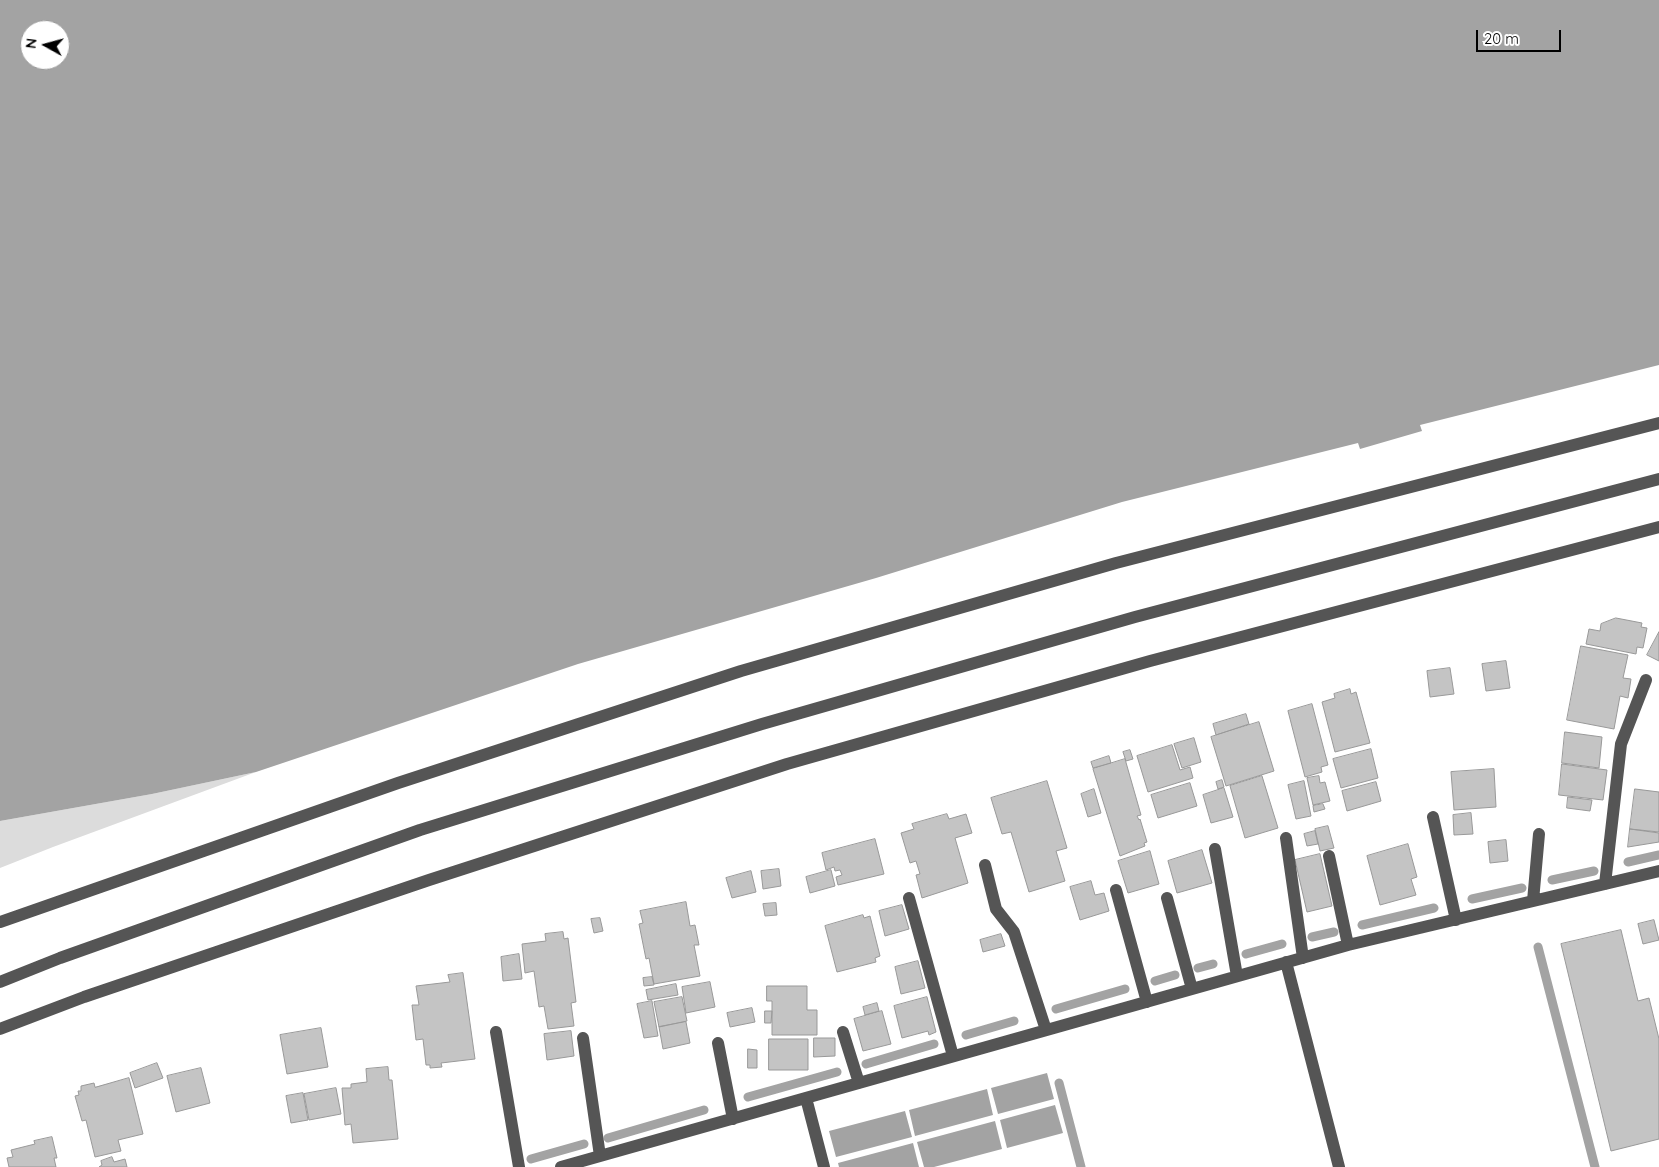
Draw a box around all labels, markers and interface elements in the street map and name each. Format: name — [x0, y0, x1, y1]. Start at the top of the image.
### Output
north arrow — [20, 20, 70, 70]
scale bar — [1479, 20, 1564, 52]
text: 20 m — [1484, 29, 1519, 48]
text: N — [22, 37, 41, 50]

